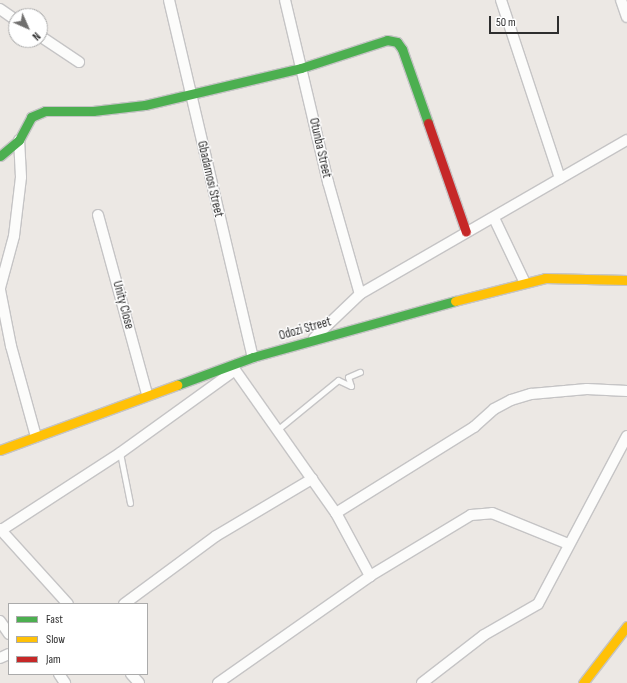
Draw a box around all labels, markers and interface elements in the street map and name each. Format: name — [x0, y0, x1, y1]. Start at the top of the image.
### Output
north arrow — [8, 8, 48, 48]
scale bar — [491, 8, 561, 34]
text: 50 m — [496, 15, 516, 30]
text: N — [29, 29, 43, 43]
street label: Otunba Street — [306, 116, 334, 180]
street label: Gbadamosi Street — [194, 139, 226, 219]
street label: Unity Close — [109, 279, 137, 331]
street label: Odozi Street — [277, 314, 333, 344]
legend — [8, 603, 148, 675]
text: Fast — [46, 612, 63, 627]
text: Slow — [46, 632, 65, 647]
text: Jam — [46, 652, 61, 667]

